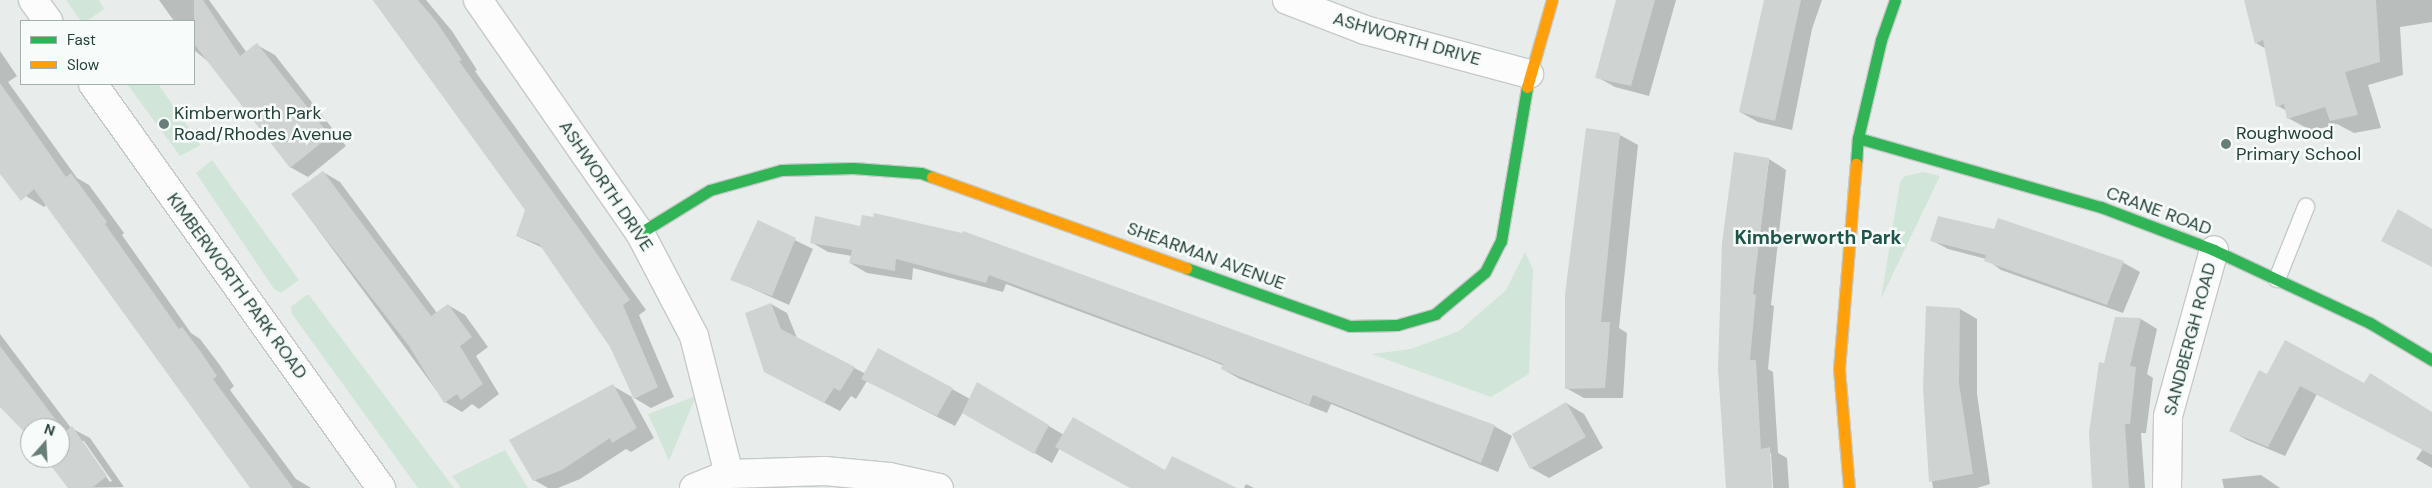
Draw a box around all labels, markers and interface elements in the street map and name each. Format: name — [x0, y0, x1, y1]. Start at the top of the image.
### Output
street label: ASHWORTH DRIVE — [1331, 8, 1483, 70]
legend — [20, 20, 195, 85]
text: Fast — [67, 30, 96, 50]
text: Slow — [67, 55, 99, 75]
place label: Kimberworth Park Road/Rhodes Avenue — [174, 103, 352, 146]
street label: ASHWORTH DRIVE — [554, 117, 658, 255]
marker: Kimberworth Park Road/Rhodes Avenue — [158, 118, 170, 130]
place label: Roughwood Primary School — [2236, 123, 2361, 166]
marker: Roughwood Primary School — [2220, 138, 2232, 150]
street label: CRANE ROAD — [2103, 182, 2215, 240]
street label: KIMBERWORTH PARK ROAD — [162, 189, 312, 383]
street label: SHEARMAN AVENUE — [1124, 217, 1288, 295]
district label: Kimberworth Park — [1734, 227, 1902, 249]
street label: SANDBERGH ROAD — [2159, 260, 2221, 418]
north arrow — [20, 418, 70, 468]
text: N — [42, 420, 57, 440]

